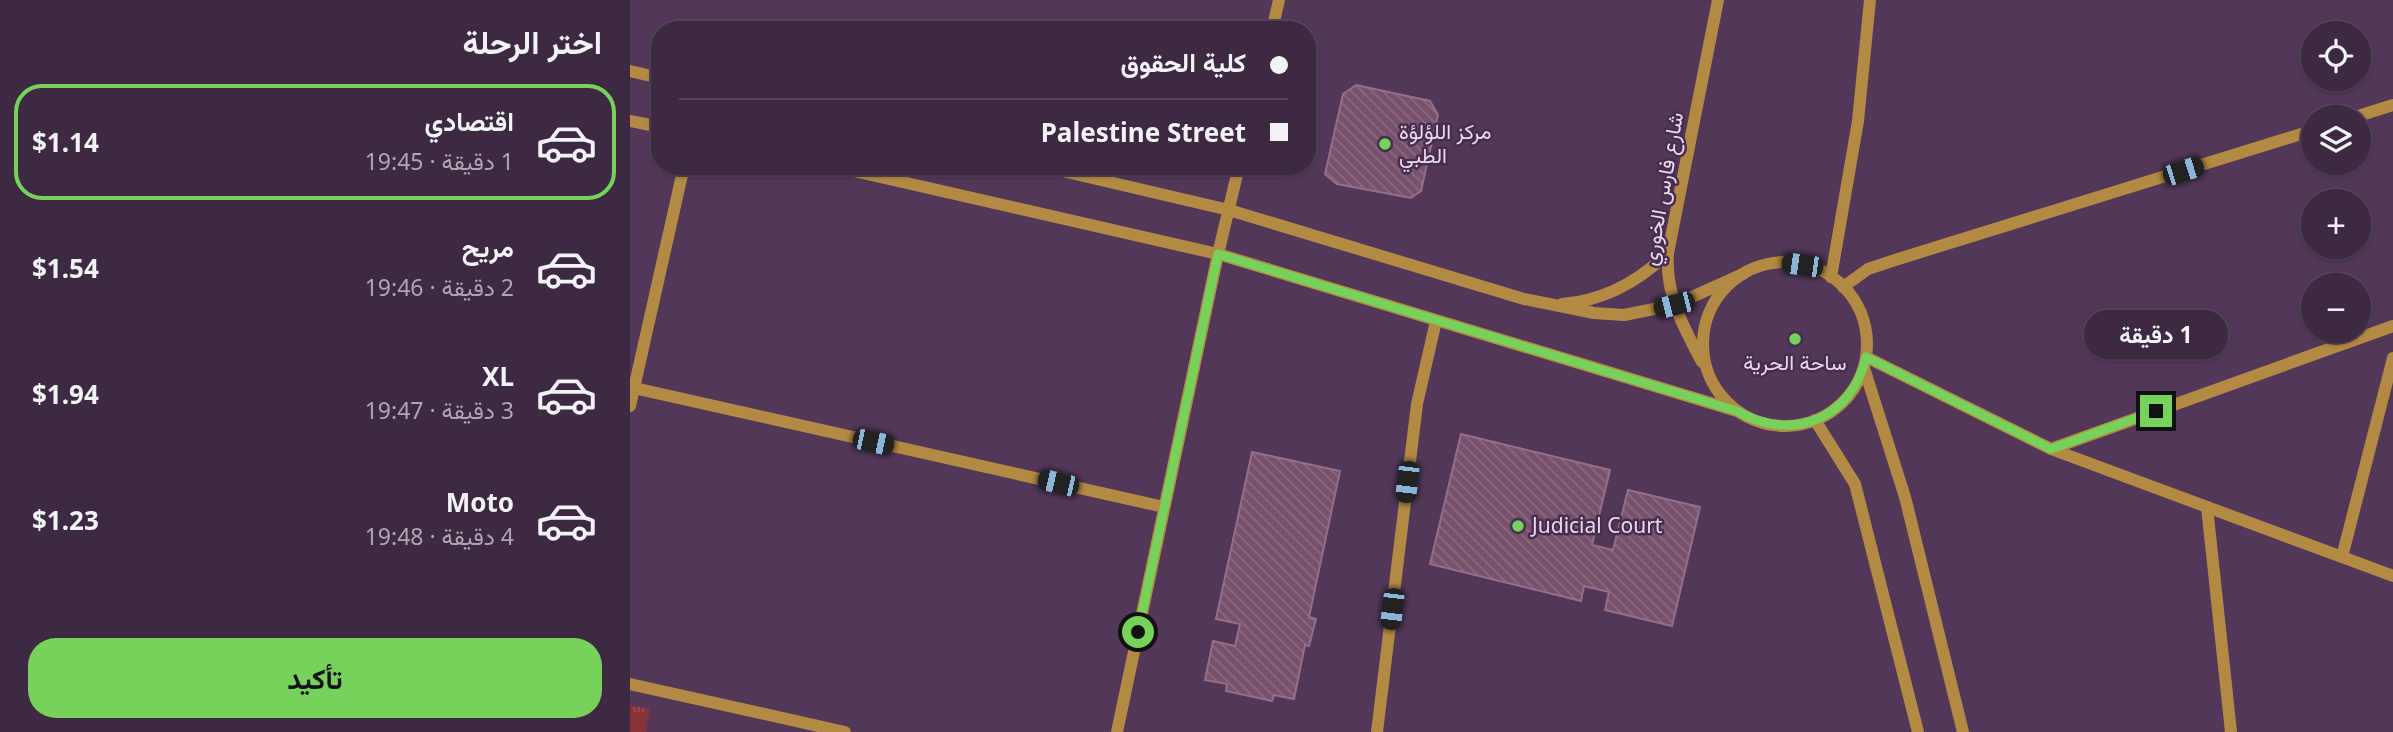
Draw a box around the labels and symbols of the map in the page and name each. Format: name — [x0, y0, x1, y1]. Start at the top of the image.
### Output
street label: شارع فارس الخوري — [1635, 110, 1693, 268]
place label: مركز اللؤلؤة الطبي — [1399, 117, 1491, 173]
marker: مركز اللؤلؤة الطبي — [1377, 136, 1393, 152]
car — [2160, 155, 2207, 187]
car — [1780, 252, 1825, 278]
car — [1652, 290, 1697, 320]
callout: 1 دقيقة — [2084, 310, 2228, 358]
marker: ساحة الحرية — [1787, 331, 1803, 347]
place label: ساحة الحرية — [1743, 348, 1847, 376]
route end — [2140, 395, 2172, 427]
car — [851, 427, 896, 457]
car — [1395, 460, 1420, 504]
car — [1036, 468, 1081, 498]
place label: Judicial Court — [1530, 511, 1663, 539]
marker: Judicial Court — [1510, 518, 1526, 534]
car — [1380, 587, 1405, 631]
route start — [1122, 616, 1154, 648]

